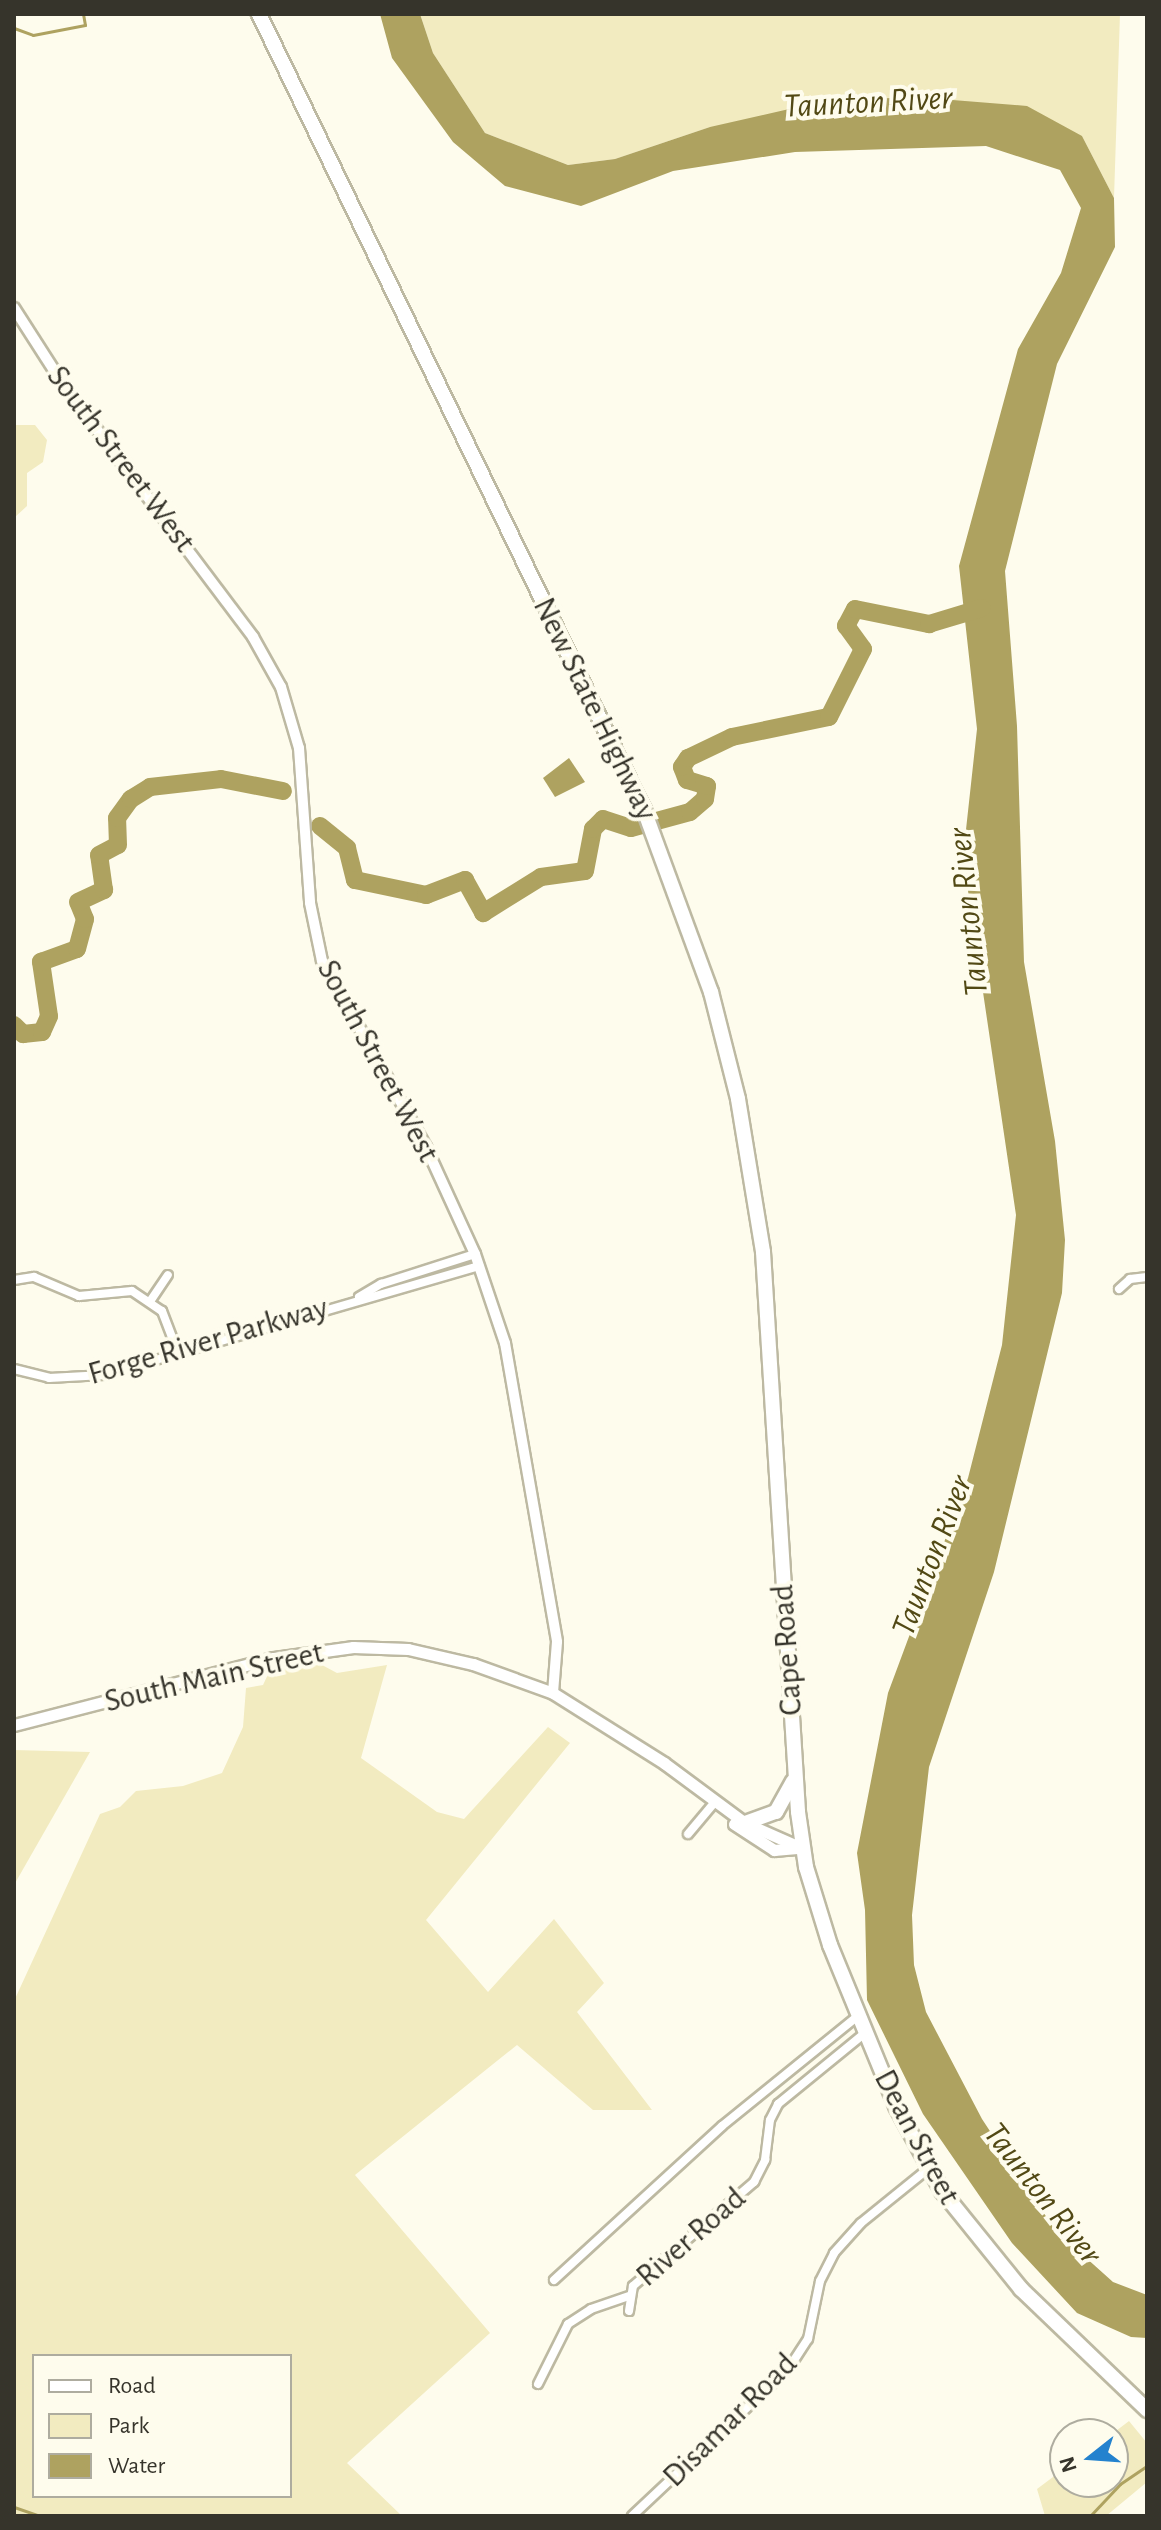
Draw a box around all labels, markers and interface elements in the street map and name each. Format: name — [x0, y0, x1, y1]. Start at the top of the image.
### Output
water label: Taunton River — [783, 78, 953, 128]
street label: South Street West — [39, 358, 203, 560]
street label: New State Highway — [524, 591, 666, 827]
water label: Taunton River — [940, 826, 998, 998]
street label: South Street West — [309, 953, 447, 1169]
street label: Forge River Parkway — [84, 1288, 332, 1394]
water label: Taunton River — [884, 1470, 982, 1642]
street label: Cape Road — [763, 1583, 811, 1717]
street label: South Main Street — [101, 1633, 327, 1721]
street label: Dean Street — [866, 2063, 968, 2211]
water label: Taunton River — [974, 2115, 1110, 2273]
street label: River Road — [628, 2179, 754, 2295]
street label: Disamar Road — [655, 2345, 805, 2495]
legend — [32, 2354, 292, 2498]
text: Road — [108, 2374, 156, 2398]
text: Park — [108, 2414, 149, 2438]
north arrow — [1049, 2418, 1129, 2498]
text: Water — [108, 2454, 165, 2478]
text: N — [1055, 2454, 1081, 2475]

